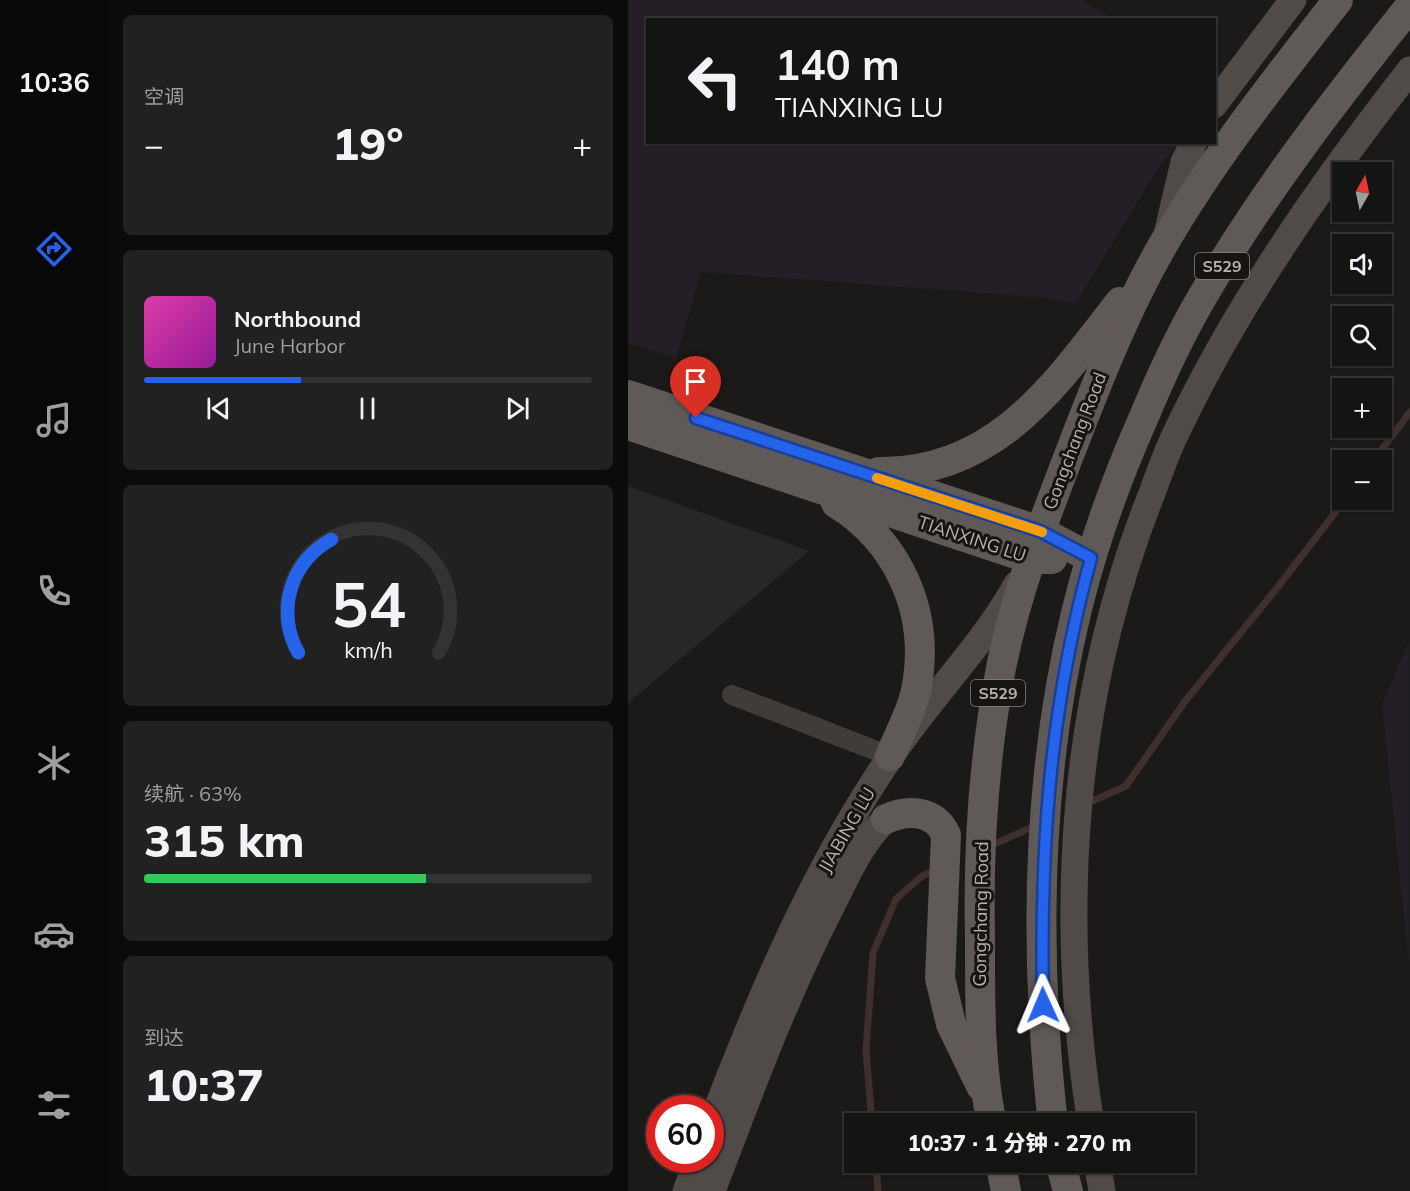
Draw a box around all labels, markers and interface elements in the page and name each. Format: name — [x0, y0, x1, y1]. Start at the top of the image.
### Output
text: 140 m — [775, 38, 900, 91]
icon: left — [676, 42, 754, 120]
text: 10:36 — [18, 65, 90, 99]
text: 空调 — [144, 84, 184, 109]
text: TIANXING LU — [775, 90, 944, 124]
text: 19° — [332, 115, 404, 171]
text: − — [144, 124, 164, 165]
text: + — [572, 124, 592, 165]
north arrow — [1332, 162, 1392, 222]
map controls — [1332, 162, 1392, 510]
icon: directions — [33, 228, 75, 270]
button: sound — [1332, 234, 1392, 294]
road number: S529 — [1195, 253, 1249, 279]
text: Northbound — [234, 305, 361, 333]
button: search — [1332, 306, 1392, 366]
text: June Harbor — [234, 333, 345, 358]
pin — [670, 356, 721, 418]
icon: arrive — [679, 365, 712, 398]
street label: Gongchang Road — [1038, 369, 1111, 513]
button: + — [1332, 378, 1392, 438]
icon: previous — [202, 392, 235, 425]
icon: pause — [351, 392, 384, 425]
icon: next — [501, 392, 534, 425]
icon: music — [33, 399, 75, 441]
button: − — [1332, 450, 1392, 510]
street label: TIANXING LU — [915, 510, 1029, 567]
text: 54 — [331, 564, 405, 643]
icon: phone — [33, 570, 75, 612]
text: km/h — [344, 636, 392, 663]
road number: S529 — [971, 680, 1025, 706]
icon: climate — [33, 742, 75, 784]
text: 续航 · 63% — [144, 781, 242, 806]
street label: JIABING LU — [813, 783, 880, 876]
text: 315 km — [144, 812, 305, 868]
street label: Gongchang Road — [968, 841, 993, 987]
icon: car — [33, 913, 75, 955]
position arrow — [1011, 973, 1075, 1037]
text: 到达 — [144, 1025, 184, 1050]
text: 10:37 — [144, 1056, 264, 1112]
icon: filters — [33, 1084, 75, 1126]
speed limit sign: 60 — [646, 1095, 724, 1173]
text: 10:37 · 1 分钟 · 270 m — [907, 1129, 1132, 1157]

